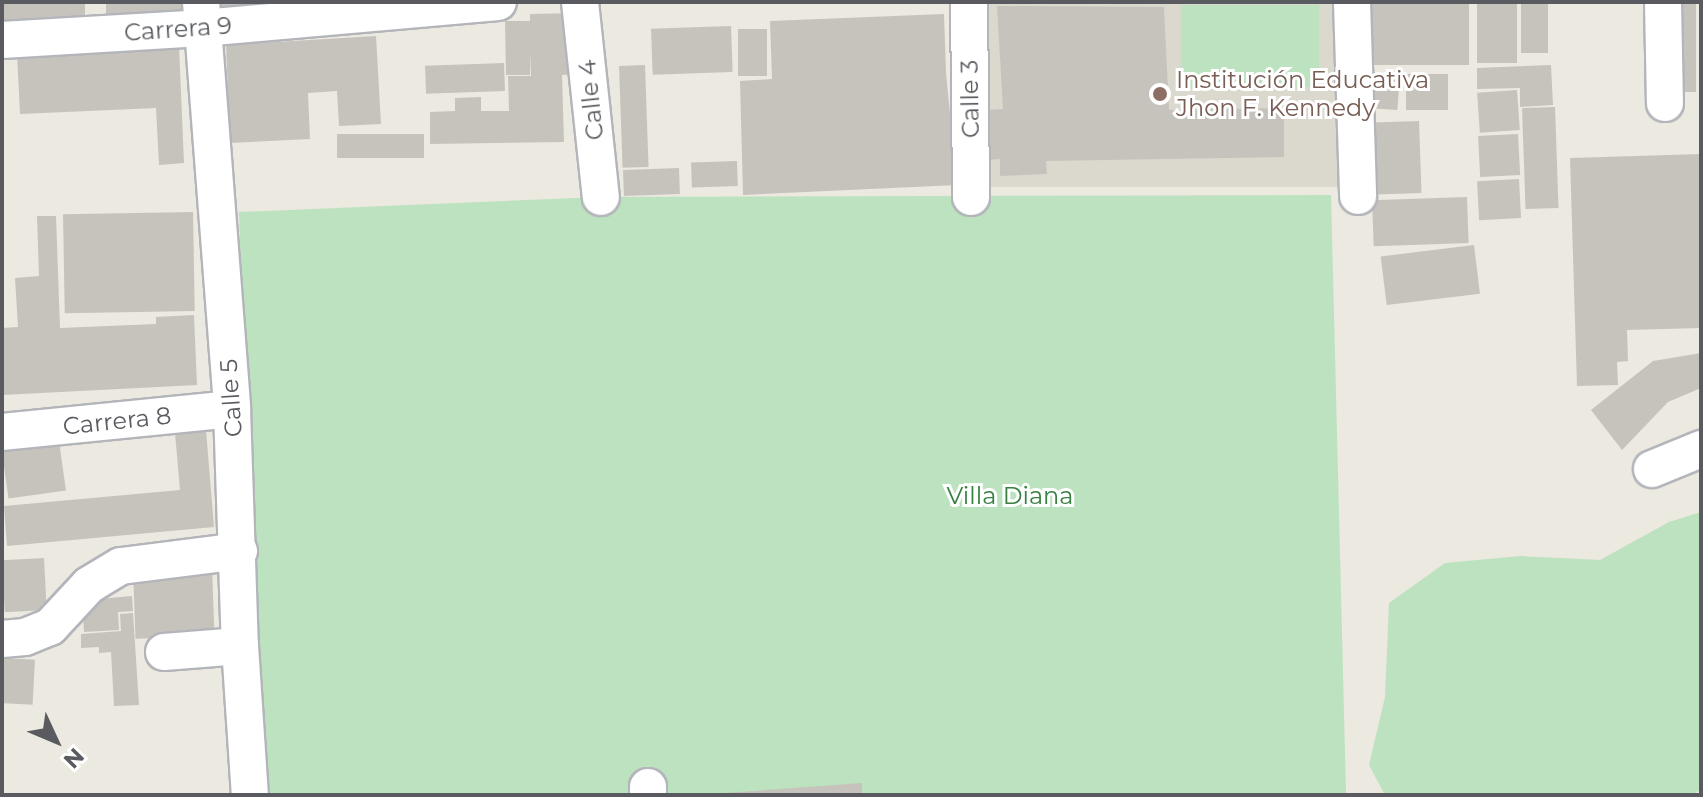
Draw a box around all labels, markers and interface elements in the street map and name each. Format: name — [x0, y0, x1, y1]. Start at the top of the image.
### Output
street label: Carrera 9 — [123, 11, 233, 47]
street label: Calle 4 — [572, 58, 610, 142]
street label: Calle 3 — [955, 60, 985, 138]
place label: Institución Educativa Jhon F. Kennedy — [1176, 66, 1429, 122]
marker: Institución Educativa Jhon F. Kennedy — [1151, 85, 1169, 103]
street label: Calle 5 — [214, 358, 248, 438]
street label: Carrera 8 — [61, 401, 173, 441]
park label: Villa Diana — [947, 482, 1073, 510]
north arrow — [16, 701, 96, 781]
text: N — [58, 742, 90, 774]

